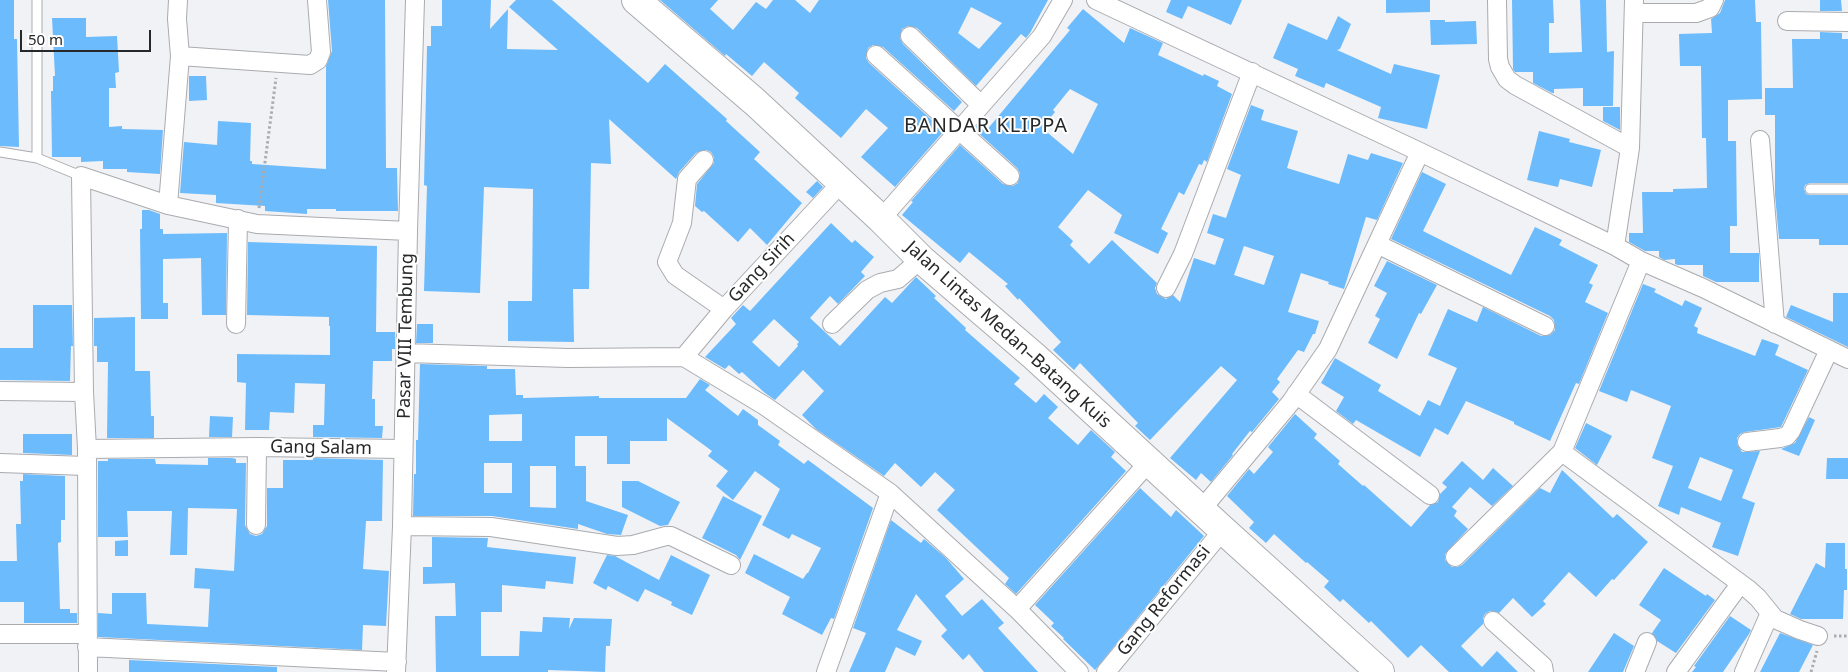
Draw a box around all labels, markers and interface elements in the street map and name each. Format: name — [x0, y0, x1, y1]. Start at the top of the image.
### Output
scale bar — [22, 20, 154, 52]
text: 50 m — [28, 29, 63, 49]
district label: BANDAR KLIPPA — [902, 114, 1070, 138]
street label: Gang Sirih — [724, 229, 800, 307]
street label: Jalan Lintas Medan–Batang Kuis — [901, 237, 1115, 433]
street label: Pasar VIII Tembung — [394, 253, 418, 419]
street label: Gang Salam — [270, 436, 372, 460]
street label: Gang Reformasi — [1113, 541, 1215, 661]

